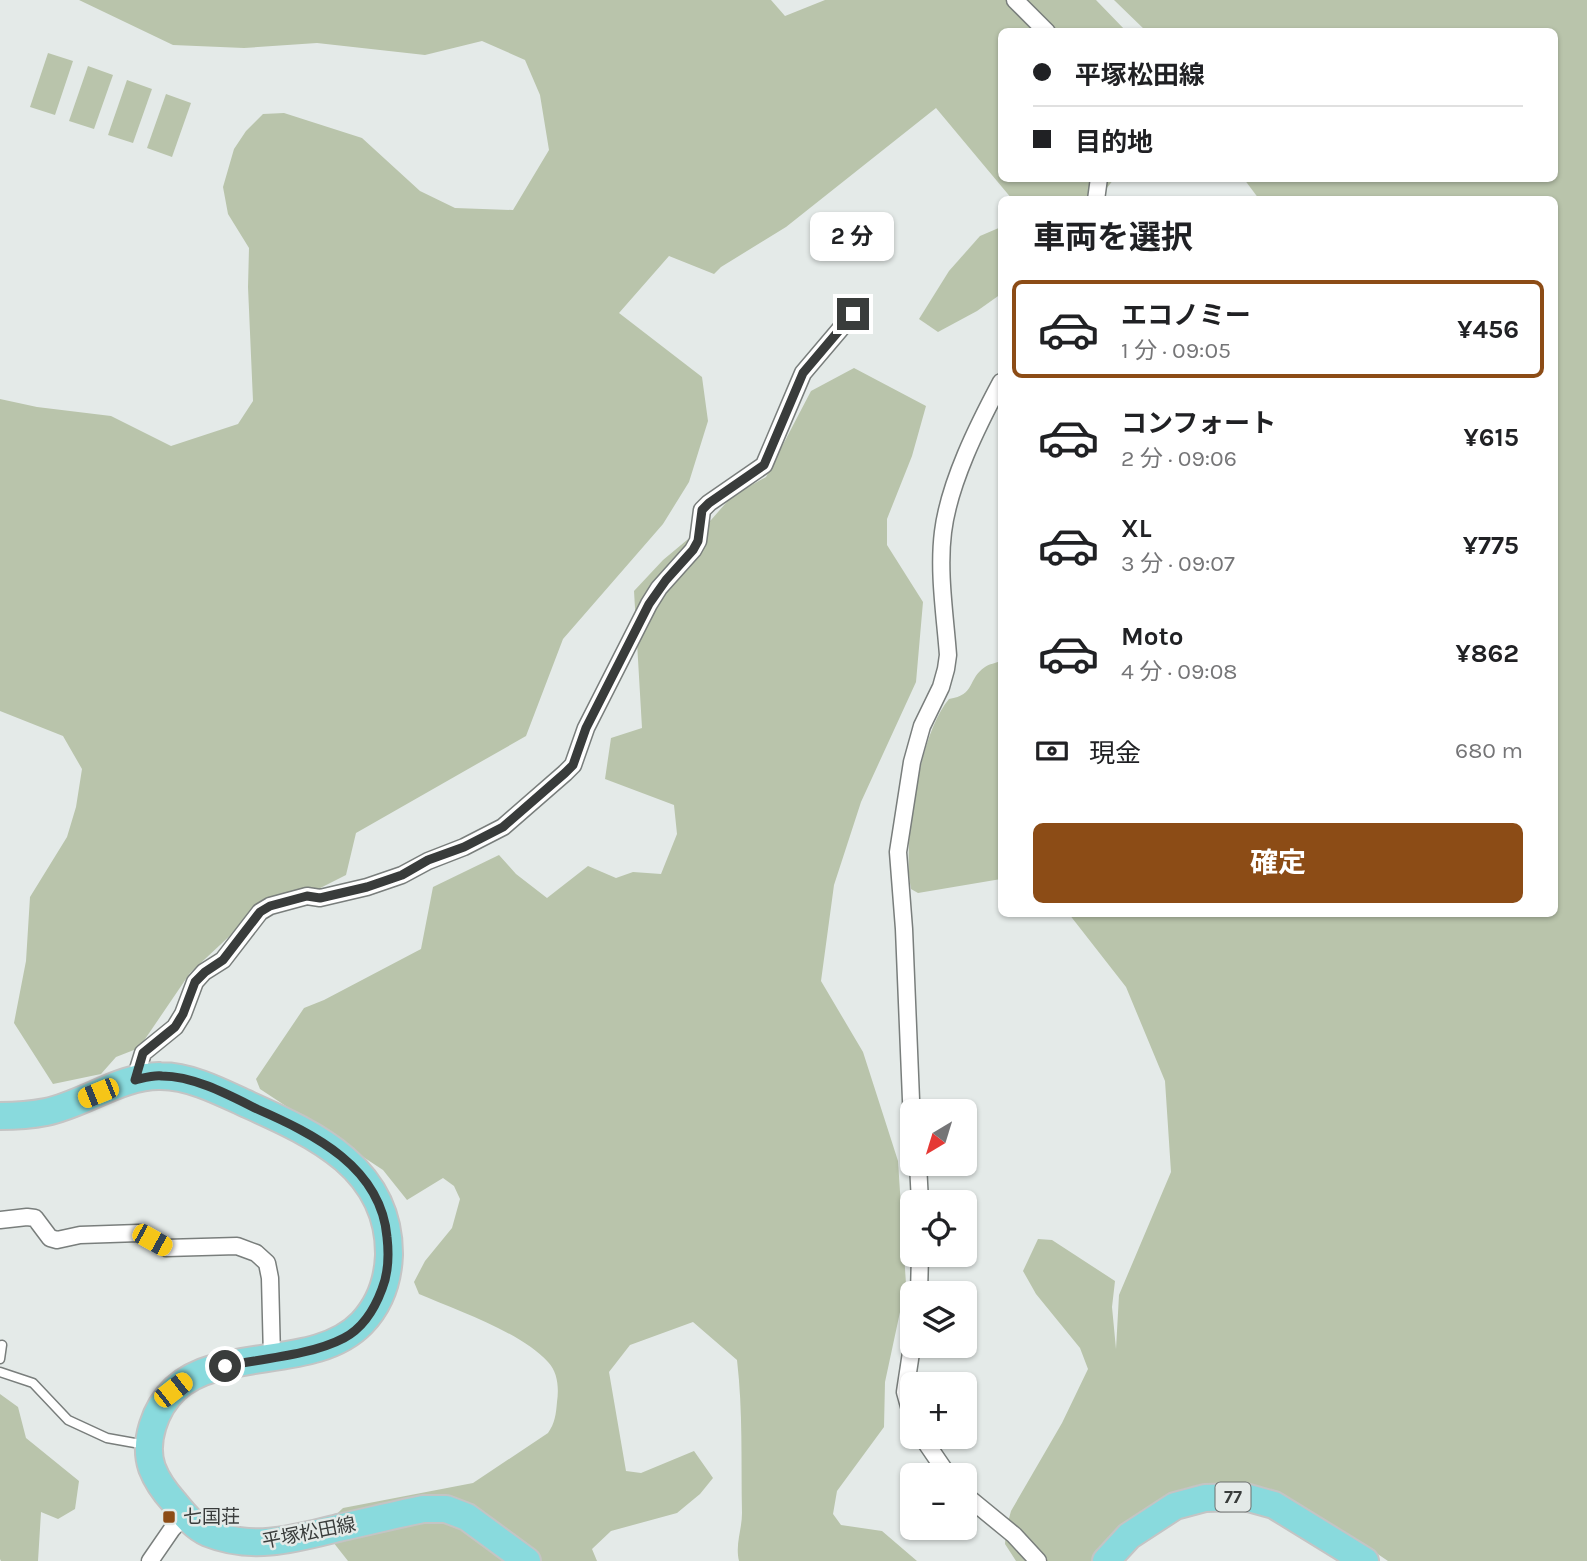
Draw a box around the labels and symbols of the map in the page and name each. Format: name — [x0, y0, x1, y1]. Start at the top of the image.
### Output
callout: 2 分 — [811, 212, 895, 262]
route end — [837, 298, 869, 330]
car — [75, 1075, 122, 1111]
north arrow — [900, 1099, 976, 1176]
car — [129, 1221, 176, 1259]
route start — [209, 1350, 241, 1382]
car — [150, 1369, 197, 1411]
road number: 77 — [1216, 1482, 1250, 1512]
place label: 七国荘 — [183, 1506, 240, 1528]
marker: 七国荘 — [161, 1509, 177, 1525]
street label: 平塚松田線 — [260, 1513, 358, 1553]

